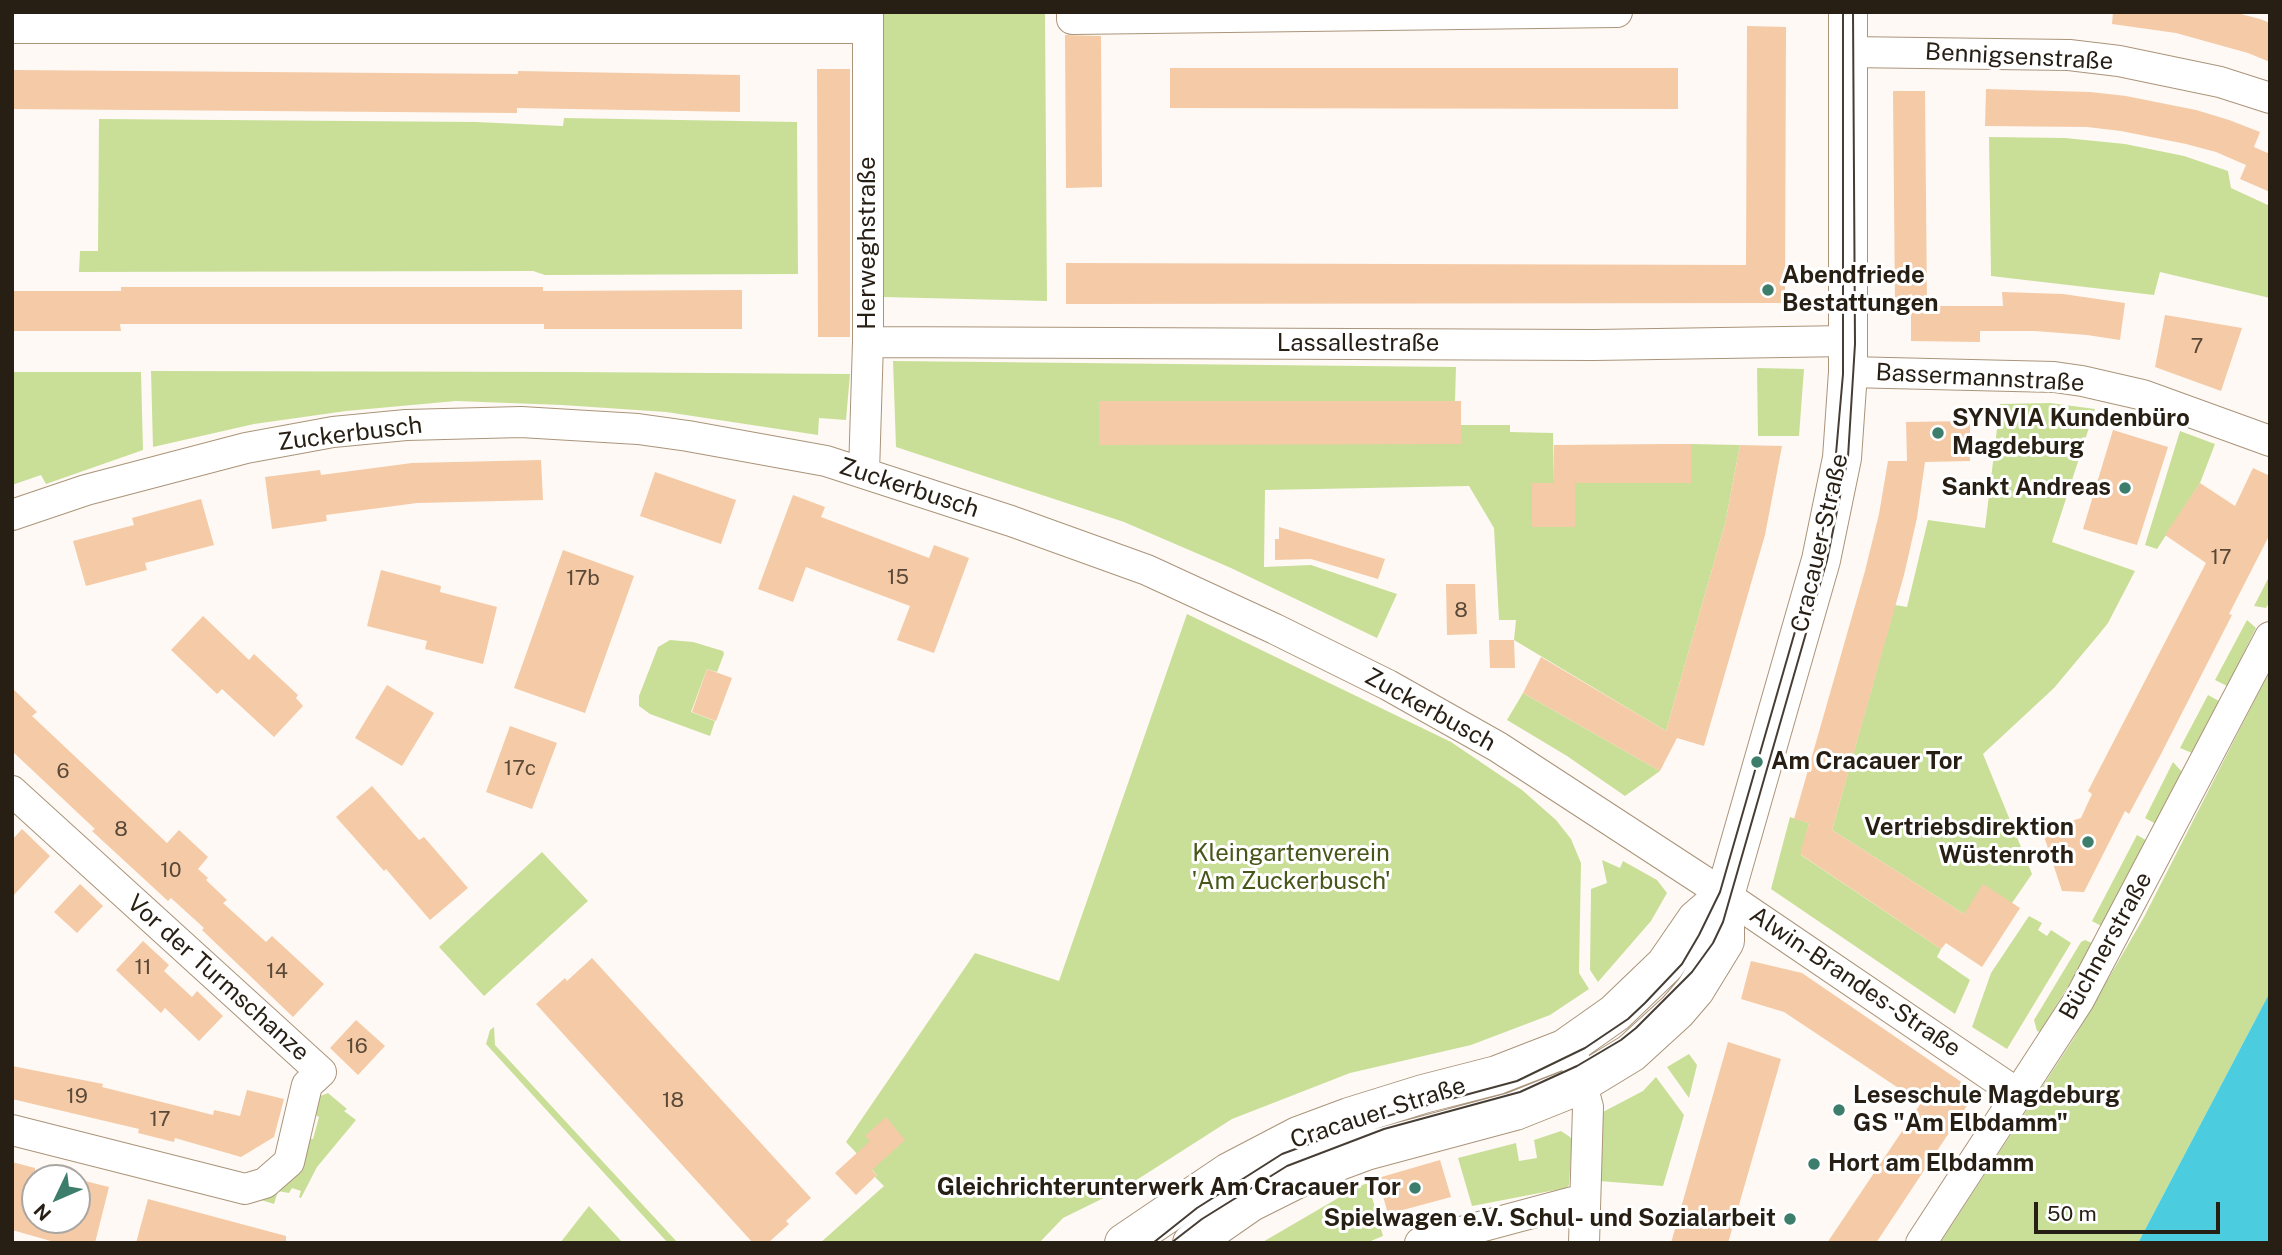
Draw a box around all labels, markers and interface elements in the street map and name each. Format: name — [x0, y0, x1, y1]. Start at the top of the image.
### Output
street label: Bennigsenstraße — [1924, 38, 2114, 76]
street label: Herweghstraße — [854, 156, 882, 330]
place label: Abendfriede Bestattungen — [1782, 262, 1939, 318]
marker: Abendfriede Bestattungen — [1760, 282, 1776, 298]
street label: Lassallestraße — [1277, 330, 1439, 358]
house number: 7 — [2191, 334, 2203, 360]
street label: Bassermannstraße — [1875, 358, 2085, 398]
place label: SYNVIA Kundenbüro Magdeburg — [1952, 405, 2190, 461]
street label: Zuckerbusch — [276, 411, 424, 457]
marker: SYNVIA Kundenbüro Magdeburg — [1930, 425, 1946, 441]
street label: Cracauer Straße — [1785, 451, 1855, 635]
street label: Zuckerbusch — [836, 452, 982, 524]
place label: Sankt Andreas — [1941, 474, 2111, 502]
marker: Sankt Andreas — [2117, 480, 2133, 496]
house number: 17 — [2210, 545, 2232, 571]
house number: 15 — [887, 565, 909, 591]
house number: 17b — [566, 566, 600, 592]
house number: 8 — [1454, 598, 1468, 624]
street label: Zuckerbusch — [1360, 662, 1500, 758]
place label: Am Cracauer Tor — [1771, 748, 1963, 776]
marker: Am Cracauer Tor — [1749, 754, 1765, 770]
house number: 17c — [504, 756, 536, 782]
house number: 6 — [56, 759, 70, 785]
place label: Vertriebsdirektion Wüstenroth — [1864, 814, 2074, 870]
house number: 8 — [114, 817, 128, 843]
marker: Vertriebsdirektion Wüstenroth — [2080, 834, 2096, 850]
park label: Kleingartenverein 'Am Zuckerbusch' — [1191, 840, 1391, 896]
house number: 10 — [160, 858, 182, 884]
street label: Büchnerstraße — [2053, 867, 2159, 1025]
street label: Vor der Turmschanze — [121, 889, 315, 1067]
street label: Alwin-Brandes-Straße — [1744, 901, 1966, 1063]
house number: 11 — [134, 955, 152, 981]
house number: 14 — [266, 959, 288, 985]
house number: 16 — [346, 1034, 368, 1060]
street label: Cracauer Straße — [1287, 1071, 1469, 1155]
place label: Leseschule Magdeburg GS "Am Elbdamm" — [1853, 1082, 2120, 1138]
house number: 19 — [66, 1084, 88, 1110]
house number: 18 — [662, 1088, 684, 1114]
marker: Leseschule Magdeburg GS "Am Elbdamm" — [1831, 1102, 1847, 1118]
house number: 17 — [149, 1107, 171, 1133]
place label: Hort am Elbdamm — [1828, 1150, 2034, 1178]
marker: Hort am Elbdamm — [1806, 1156, 1822, 1172]
north arrow — [21, 1164, 91, 1234]
place label: Gleichrichterunterwerk Am Cracauer Tor — [937, 1174, 1401, 1202]
marker: Gleichrichterunterwerk Am Cracauer Tor — [1407, 1180, 1423, 1196]
scale bar — [2037, 1188, 2222, 1232]
text: N — [29, 1199, 55, 1225]
text: 50 m — [2047, 1201, 2097, 1226]
place label: Spielwagen e.V. Schul- und Sozialarbeit — [1324, 1205, 1776, 1233]
marker: Spielwagen e.V. Schul- und Sozialarbeit — [1782, 1211, 1798, 1227]

